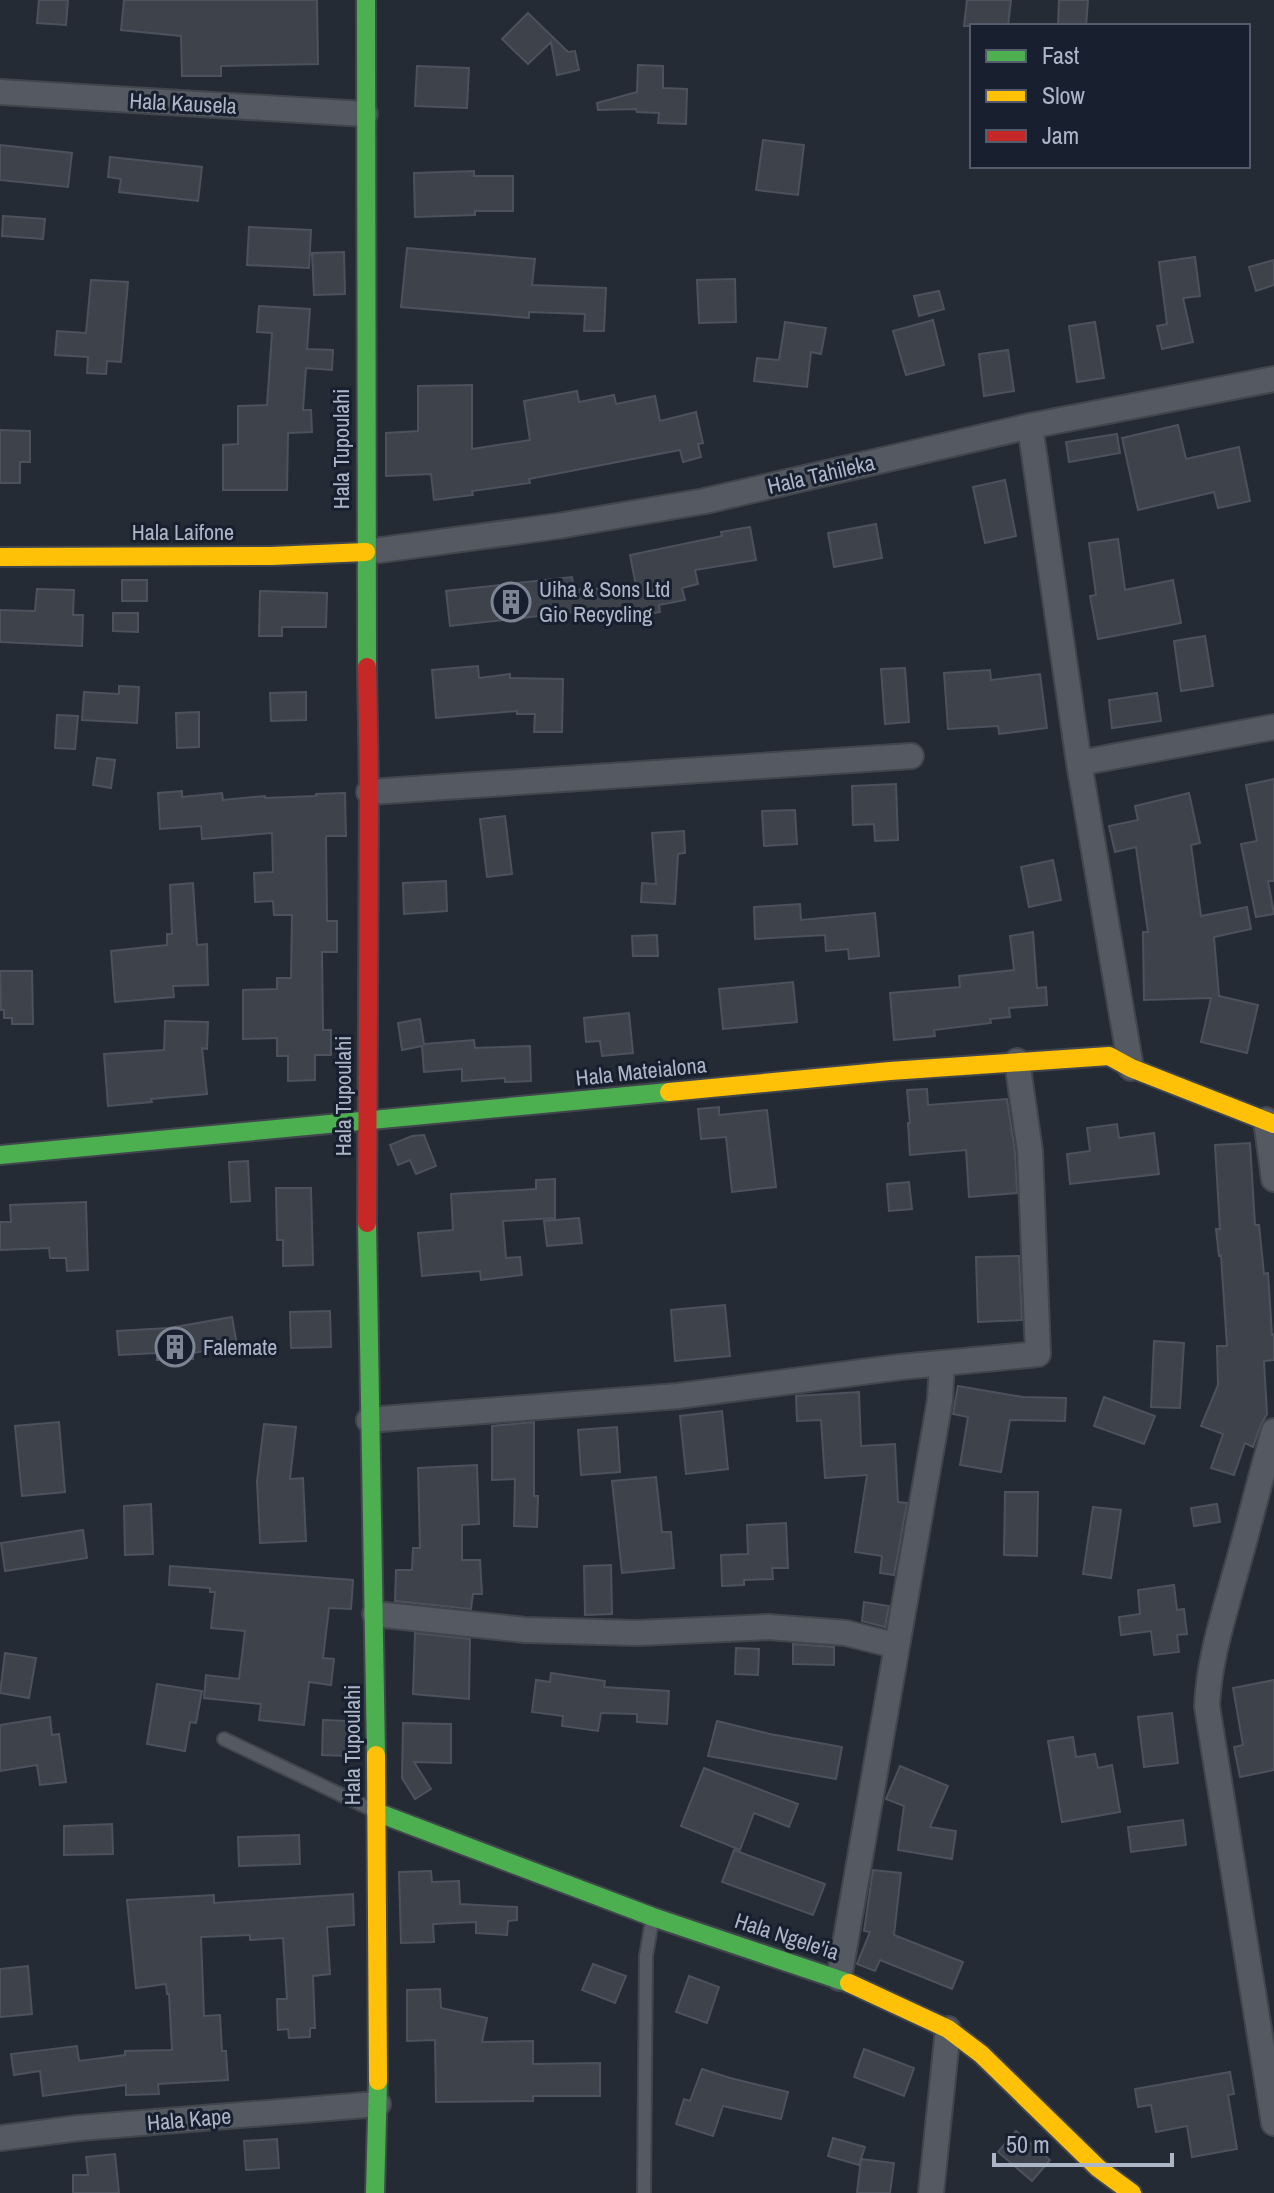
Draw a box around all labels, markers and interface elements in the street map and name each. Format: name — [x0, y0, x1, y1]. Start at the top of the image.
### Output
legend — [970, 24, 1250, 168]
text: Fast — [1042, 39, 1080, 71]
text: Slow — [1042, 79, 1085, 111]
street label: Hala Kausela — [129, 85, 237, 121]
text: Jam — [1042, 119, 1079, 151]
street label: Hala Tupoulahi — [326, 389, 356, 509]
street label: Hala Tahileka — [764, 447, 878, 501]
street label: Hala Laifone — [132, 517, 234, 547]
place label: Uiha & Sons Ltd Gio Recycling — [539, 574, 670, 629]
building icon: Uiha & Sons Ltd Gio Recycling — [490, 581, 532, 623]
street label: Hala Tupoulahi — [328, 1036, 358, 1156]
street label: Hala Mateialona — [574, 1049, 708, 1093]
building icon: Falemate — [154, 1326, 196, 1368]
place label: Falemate — [203, 1332, 277, 1362]
street label: Hala Tupoulahi — [337, 1685, 367, 1805]
street label: Hala Ngele'ia — [731, 1905, 843, 1967]
street label: Hala Kape — [146, 2100, 232, 2138]
scale bar — [994, 2117, 1172, 2167]
text: 50 m — [1006, 2128, 1050, 2160]

